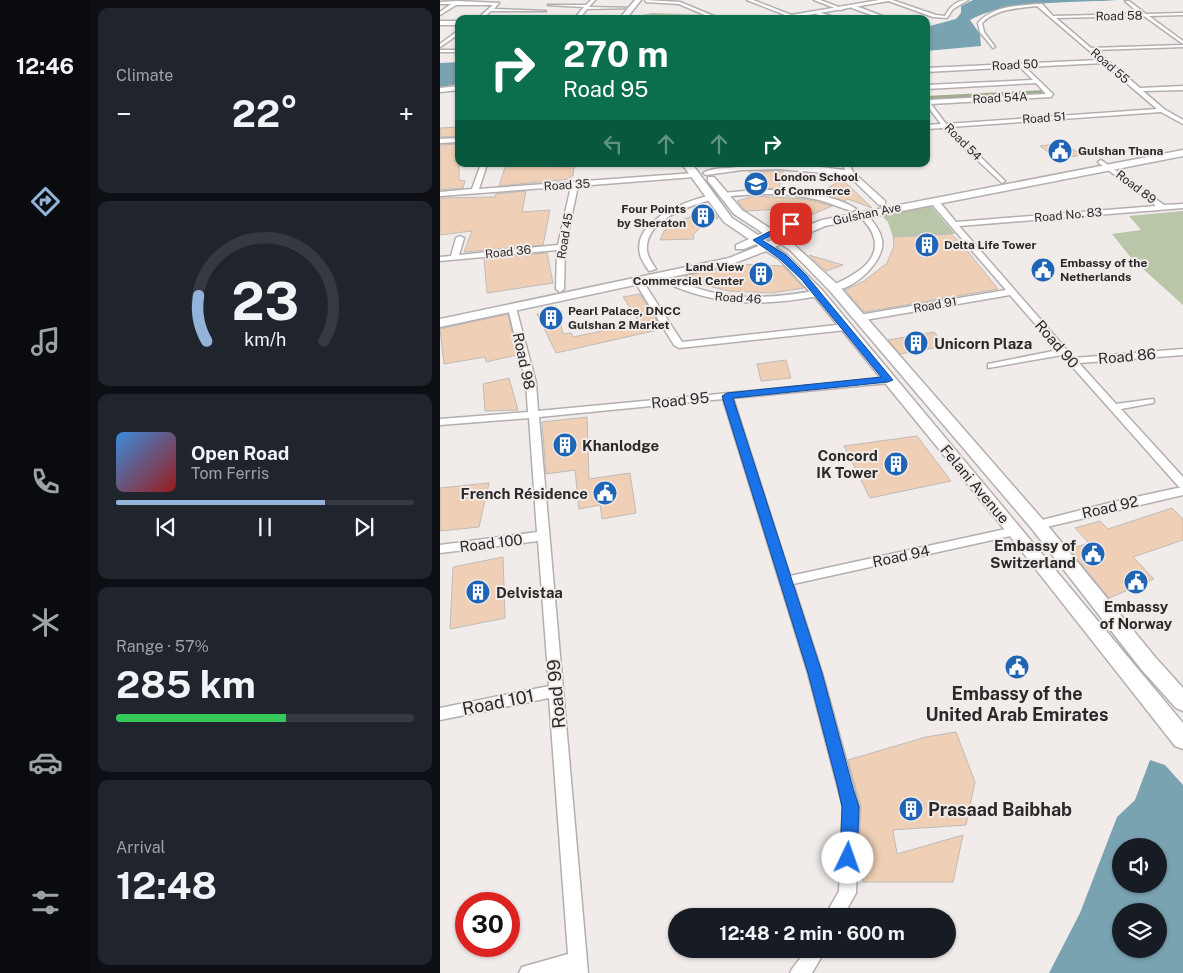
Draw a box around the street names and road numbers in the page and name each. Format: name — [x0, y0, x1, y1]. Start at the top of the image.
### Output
street label: Road 58 — [1095, 9, 1143, 23]
street label: Road 55 — [1088, 45, 1132, 87]
street label: Road 50 — [991, 57, 1039, 73]
street label: Road 54A — [972, 90, 1028, 106]
street label: Road 51 — [1022, 109, 1066, 127]
street label: Road 54 — [942, 121, 985, 164]
street label: Road 89 — [1113, 167, 1159, 207]
street label: Road 35 — [543, 176, 591, 194]
street label: Gulshan Ave — [832, 200, 903, 228]
street label: Road No. 83 — [1034, 205, 1102, 225]
street label: Road 45 — [554, 212, 576, 260]
street label: Road 36 — [484, 243, 532, 261]
street label: Road 46 — [714, 289, 762, 307]
street label: Road 91 — [912, 294, 958, 316]
street label: Road 90 — [1032, 317, 1082, 371]
street label: Road 98 — [510, 331, 538, 391]
street label: Road 86 — [1097, 345, 1157, 367]
street label: Road 95 — [650, 389, 710, 411]
street label: Felani Avenue — [937, 441, 1013, 527]
street label: Road 92 — [1080, 492, 1140, 522]
street label: Road 100 — [458, 531, 524, 555]
street label: Road 94 — [871, 542, 931, 570]
street label: Road 99 — [543, 659, 569, 729]
street label: Road 101 — [460, 685, 536, 719]

